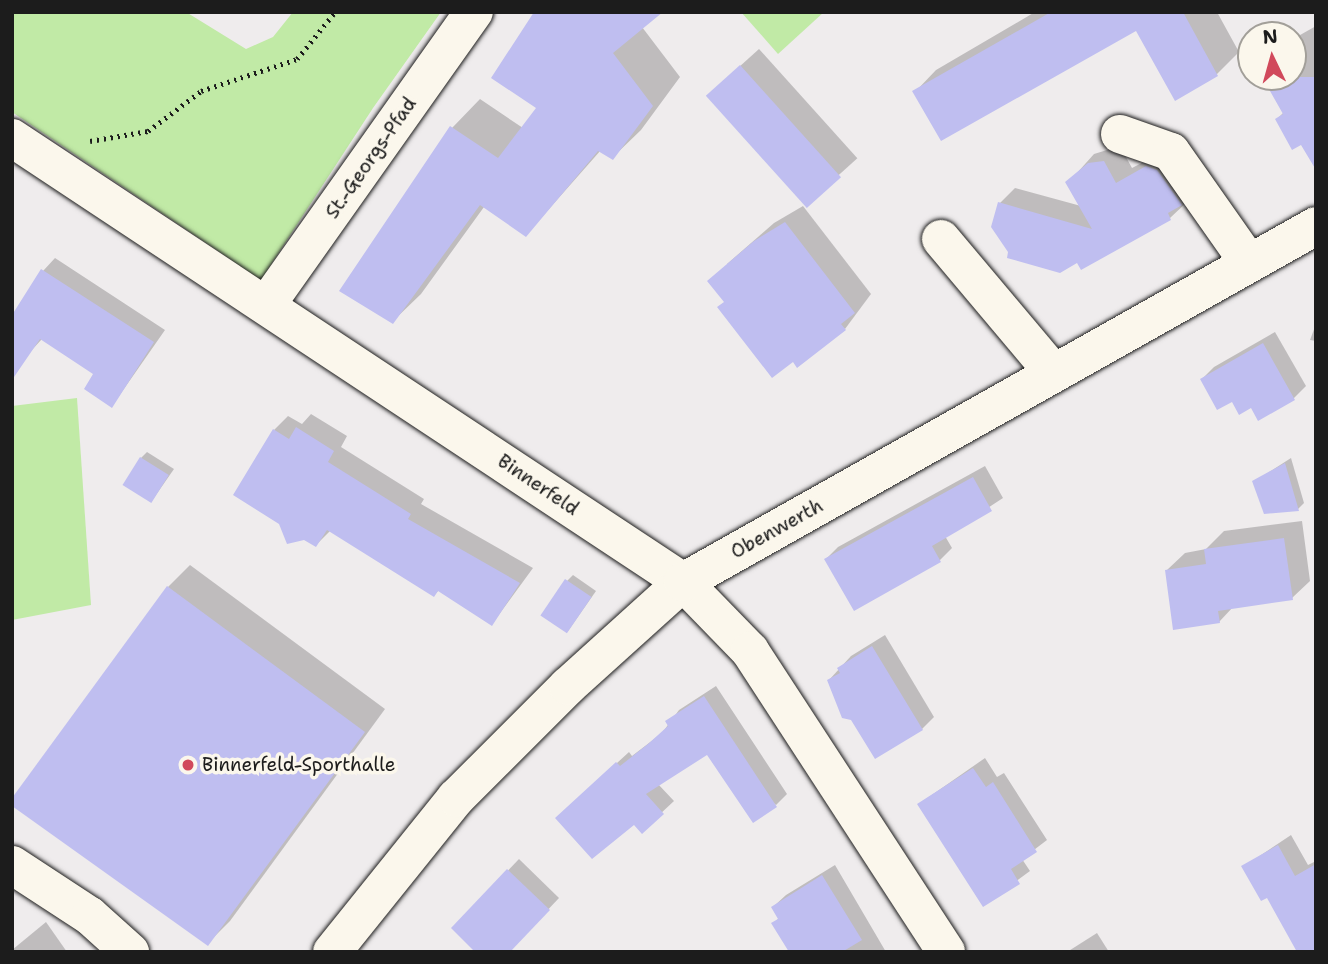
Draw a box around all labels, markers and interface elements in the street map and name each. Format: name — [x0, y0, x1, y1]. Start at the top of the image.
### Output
north arrow — [1237, 21, 1307, 91]
text: N — [1262, 23, 1279, 50]
street label: St.-Georgs-Pfad — [321, 93, 421, 223]
street label: Binnerfeld — [493, 450, 583, 520]
street label: Obenwerth — [727, 494, 827, 564]
place label: Binnerfeld-Sporthalle — [202, 754, 395, 776]
marker: Binnerfeld-Sporthalle — [180, 757, 196, 773]

